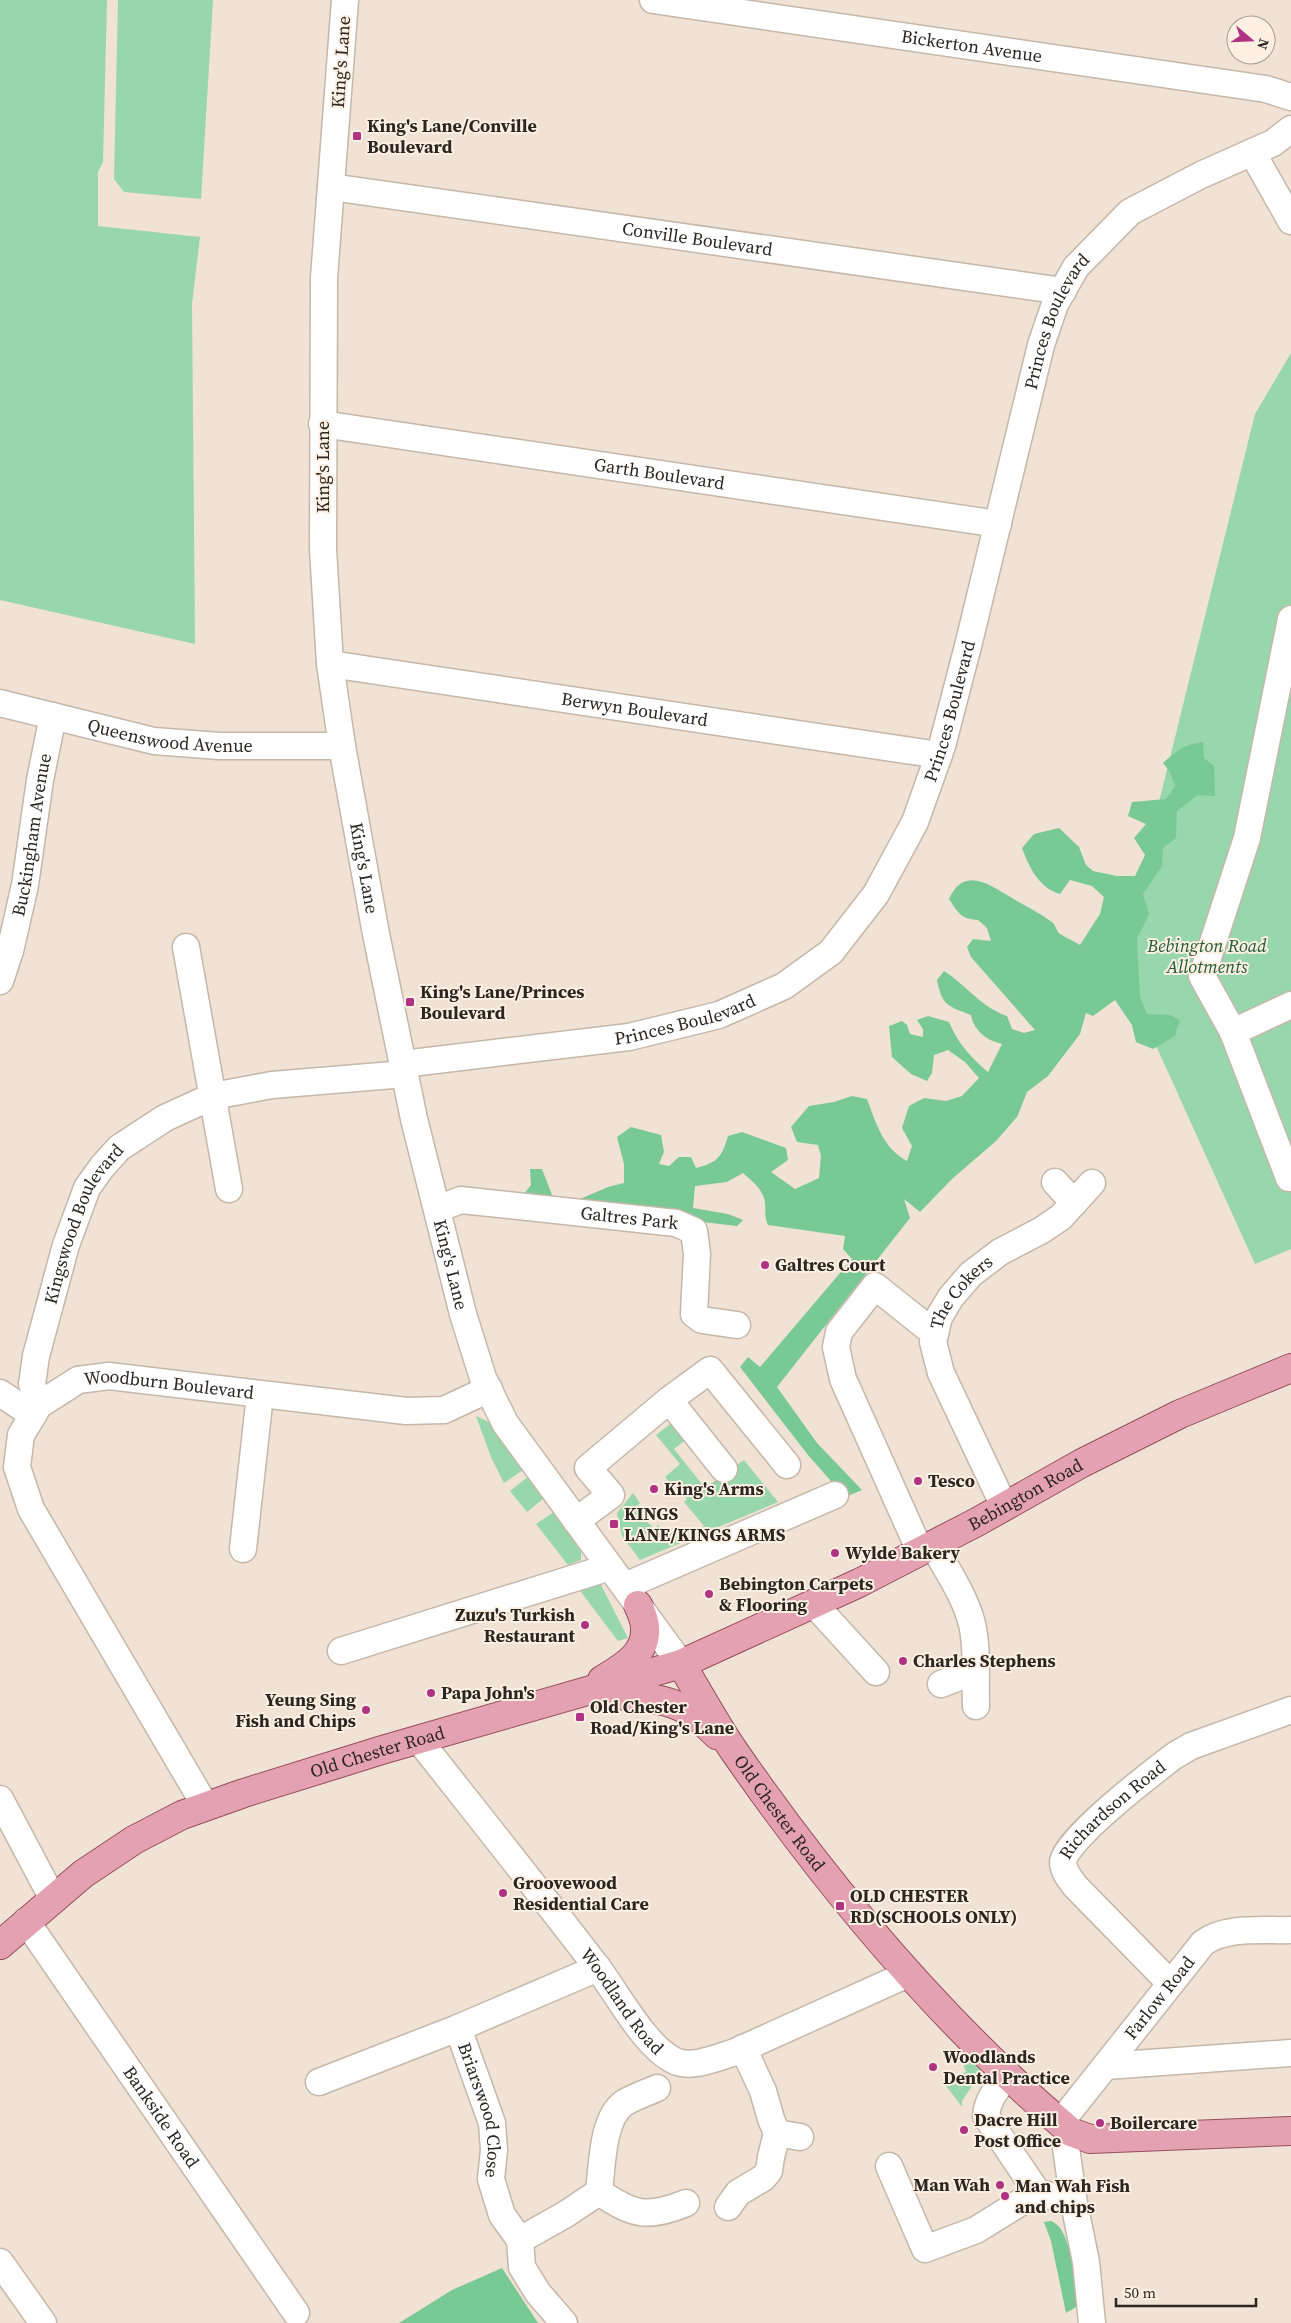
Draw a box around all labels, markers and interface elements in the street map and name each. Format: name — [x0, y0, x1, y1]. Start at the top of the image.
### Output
street label: King's Lane — [325, 15, 356, 109]
north arrow — [1226, 15, 1276, 65]
street label: Bickerton Avenue — [900, 23, 1044, 68]
text: N — [1252, 36, 1274, 52]
place label: King's Lane/Conville Boulevard — [367, 113, 537, 159]
marker: King's Lane/Conville Boulevard — [351, 130, 363, 142]
street label: Conville Boulevard — [621, 216, 774, 262]
street label: Princes Boulevard — [1018, 247, 1095, 392]
street label: King's Lane — [310, 421, 335, 513]
street label: Garth Boulevard — [592, 451, 726, 495]
street label: Princes Boulevard — [917, 638, 981, 785]
street label: Berwyn Boulevard — [560, 686, 710, 732]
street label: Queenswood Avenue — [85, 712, 253, 758]
street label: Buckingham Avenue — [5, 751, 57, 919]
street label: King's Lane — [344, 820, 385, 916]
park label: Bebington Road Allotments — [1146, 933, 1267, 979]
place label: King's Lane/Princes Boulevard — [420, 979, 585, 1025]
street label: Princes Boulevard — [613, 987, 759, 1051]
marker: King's Lane/Princes Boulevard — [404, 996, 416, 1008]
street label: Kingswood Boulevard — [38, 1138, 129, 1307]
street label: Galtres Park — [579, 1200, 680, 1235]
street label: King's Lane — [428, 1217, 474, 1312]
street label: The Cokers — [924, 1249, 998, 1331]
place label: Galtres Court — [775, 1252, 886, 1277]
marker: Galtres Court — [759, 1259, 771, 1271]
street label: Woodburn Boulevard — [82, 1363, 255, 1405]
street label: Bebington Road — [963, 1452, 1087, 1537]
place label: Tesco — [928, 1468, 975, 1493]
marker: Tesco — [912, 1475, 924, 1487]
place label: King's Arms — [664, 1476, 764, 1501]
marker: King's Arms — [648, 1483, 660, 1495]
place label: KINGS LANE/KINGS ARMS — [624, 1501, 786, 1547]
marker: KINGS LANE/KINGS ARMS — [608, 1518, 620, 1530]
place label: Wylde Bakery — [845, 1540, 960, 1565]
marker: Wylde Bakery — [829, 1547, 841, 1559]
place label: Bebington Carpets & Flooring — [719, 1571, 873, 1617]
marker: Bebington Carpets & Flooring — [703, 1588, 715, 1600]
place label: Zuzu's Turkish Restaurant — [455, 1602, 576, 1648]
marker: Zuzu's Turkish Restaurant — [579, 1619, 591, 1631]
place label: Charles Stephens — [913, 1648, 1056, 1673]
marker: Charles Stephens — [897, 1655, 909, 1667]
place label: Papa John's — [441, 1680, 535, 1705]
place label: Yeung Sing Fish and Chips — [235, 1687, 356, 1733]
marker: Papa John's — [425, 1687, 437, 1699]
place label: Old Chester Road/King's Lane — [590, 1694, 734, 1740]
marker: Yeung Sing Fish and Chips — [360, 1704, 372, 1716]
marker: Old Chester Road/King's Lane — [574, 1711, 586, 1723]
street label: Old Chester Road — [307, 1720, 448, 1784]
street label: Old Chester Road — [728, 1750, 831, 1877]
street label: Richardson Road — [1053, 1754, 1171, 1864]
place label: Groovewood Residential Care — [513, 1870, 649, 1916]
place label: OLD CHESTER RD(SCHOOLS ONLY) — [850, 1883, 1017, 1929]
marker: Groovewood Residential Care — [497, 1887, 509, 1899]
marker: OLD CHESTER RD(SCHOOLS ONLY) — [834, 1900, 846, 1912]
street label: Woodland Road — [575, 1943, 669, 2060]
street label: Farlow Road — [1118, 1950, 1200, 2044]
street label: Briarswood Close — [452, 2039, 507, 2179]
place label: Woodlands Dental Practice — [943, 2044, 1070, 2090]
street label: Bankside Road — [117, 2061, 205, 2173]
marker: Woodlands Dental Practice — [927, 2061, 939, 2073]
place label: Dacre Hill Post Office — [974, 2107, 1061, 2153]
place label: Boilercare — [1110, 2110, 1197, 2135]
marker: Boilercare — [1094, 2117, 1106, 2129]
marker: Dacre Hill Post Office — [958, 2124, 970, 2136]
place label: Man Wah — [913, 2172, 990, 2197]
place label: Man Wah Fish and chips — [1015, 2173, 1130, 2219]
marker: Man Wah — [994, 2179, 1006, 2191]
marker: Man Wah Fish and chips — [999, 2190, 1011, 2202]
scale bar — [1116, 2276, 1256, 2308]
text: 50 m — [1124, 2282, 1156, 2303]

